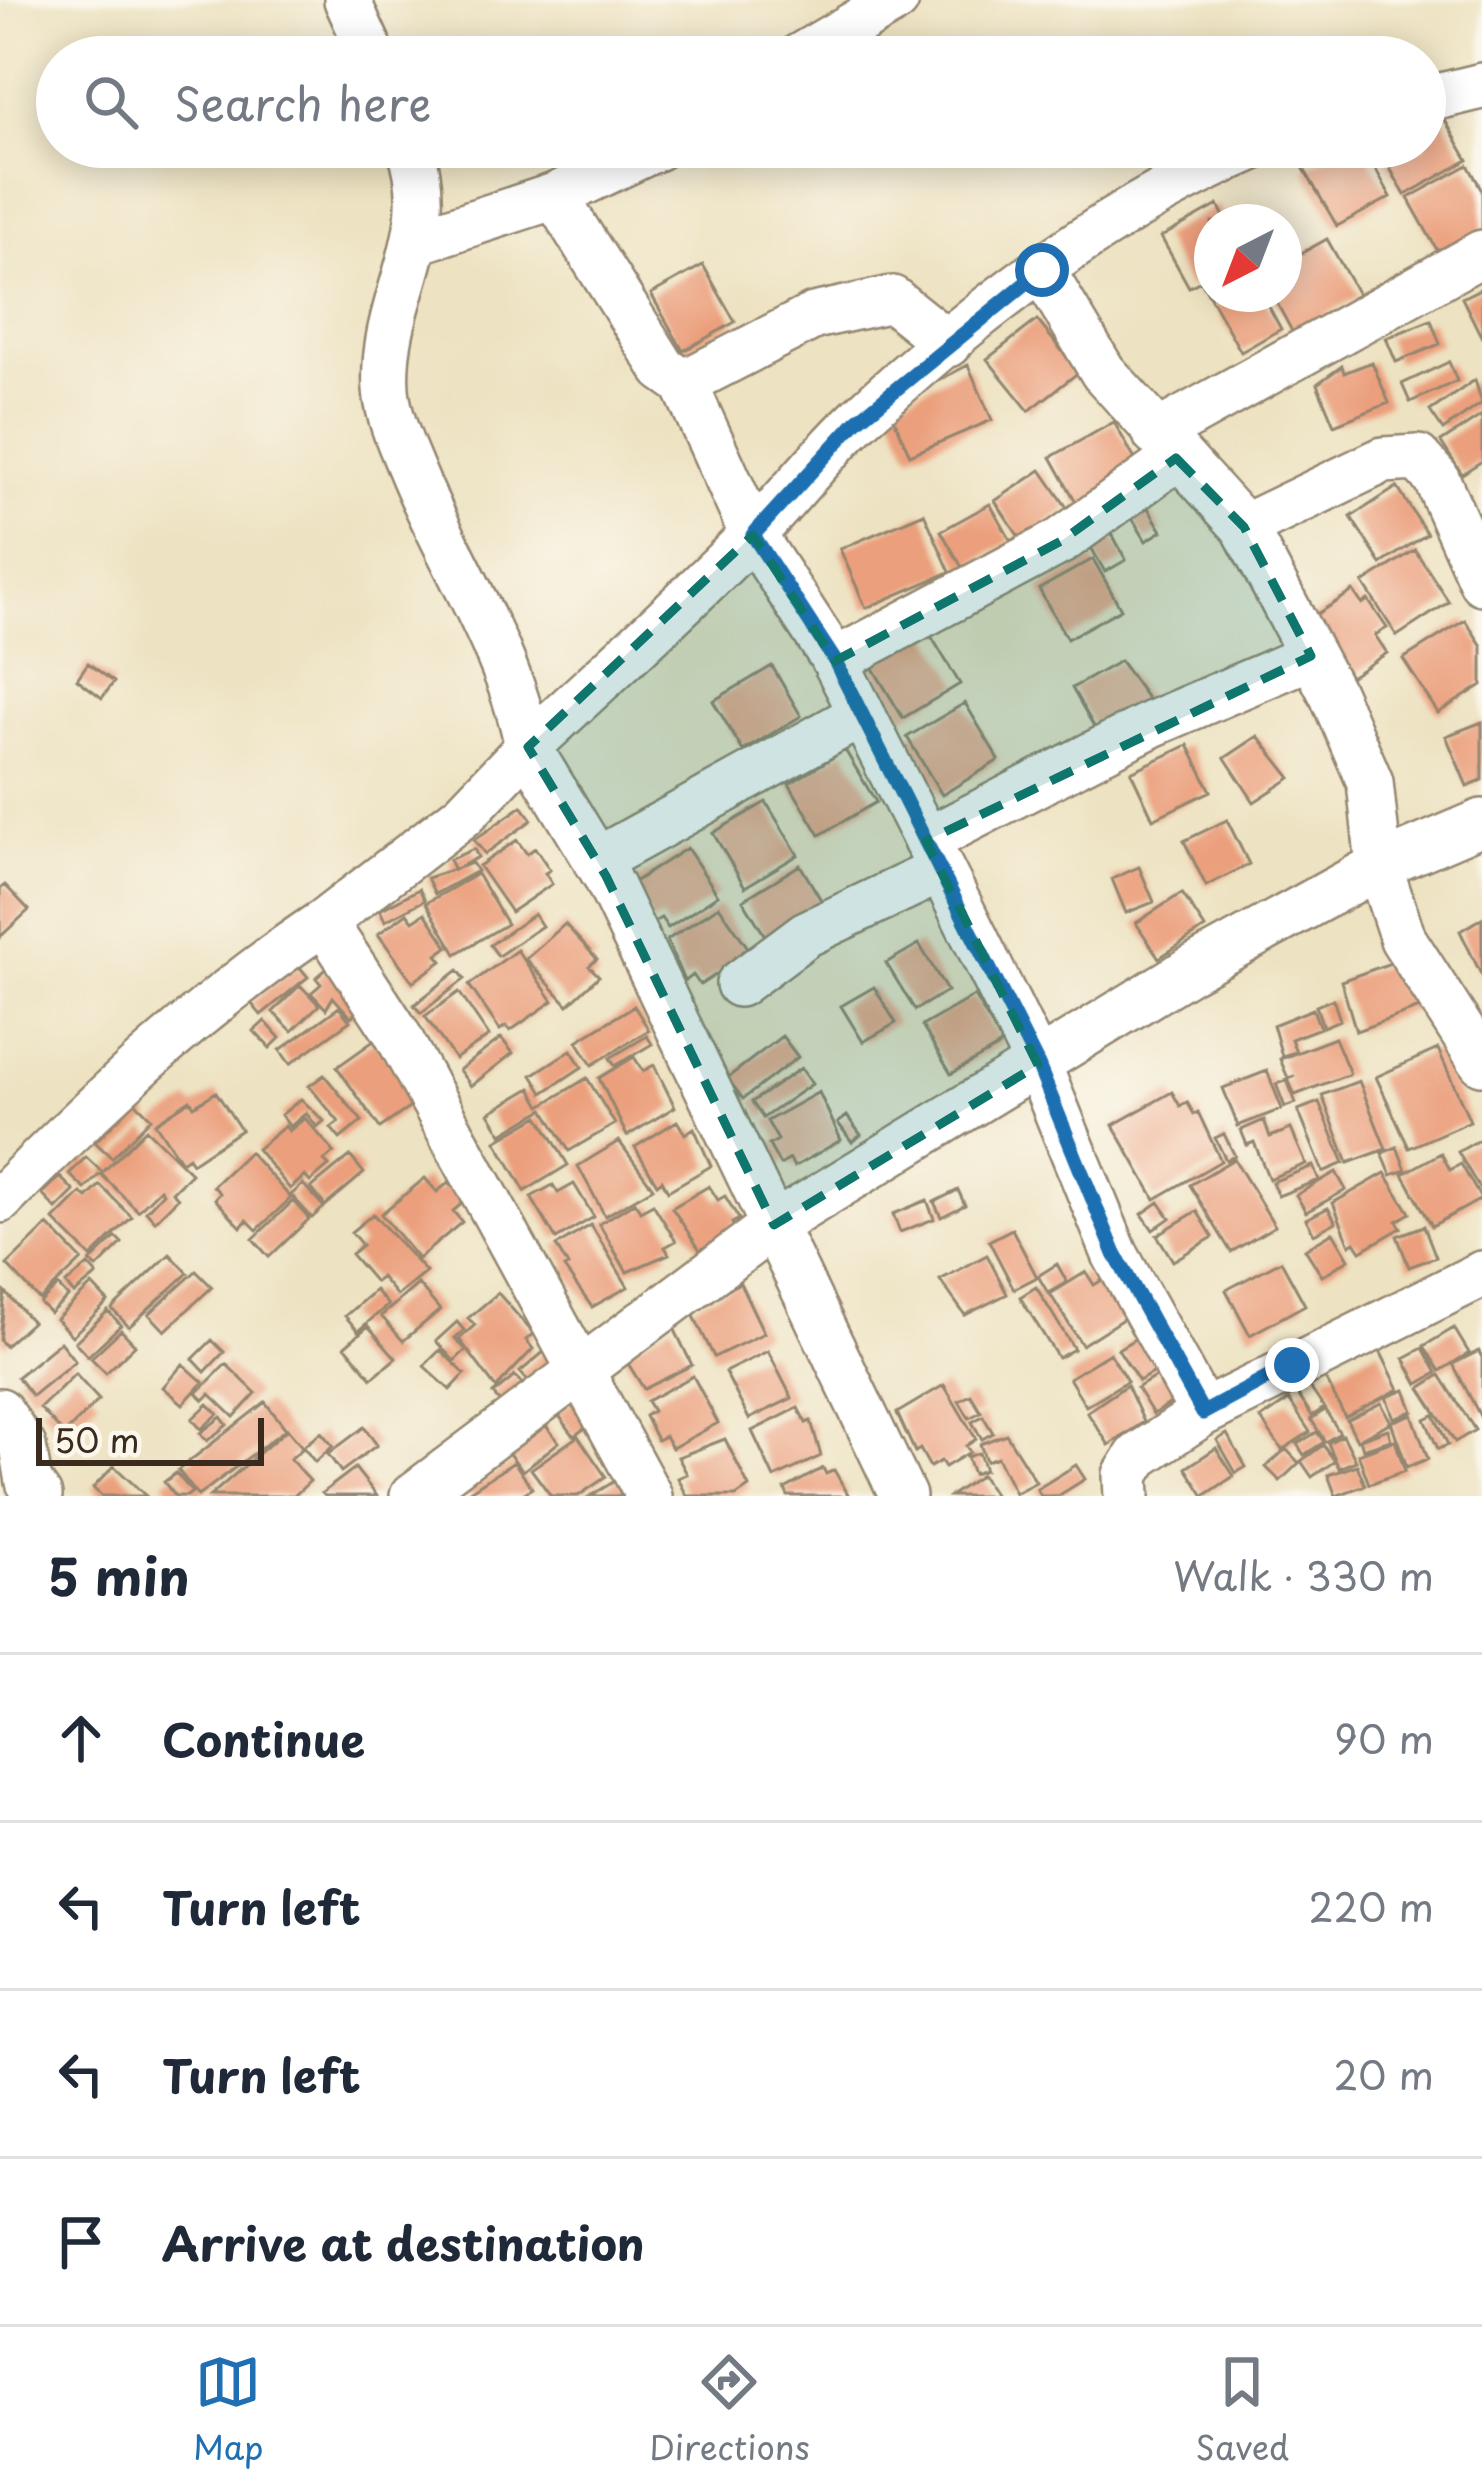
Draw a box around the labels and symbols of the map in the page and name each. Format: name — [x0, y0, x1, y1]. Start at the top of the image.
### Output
north arrow — [1194, 204, 1302, 312]
route start — [1015, 243, 1069, 297]
route end — [1265, 1338, 1319, 1392]
scale bar — [36, 1412, 264, 1465]

